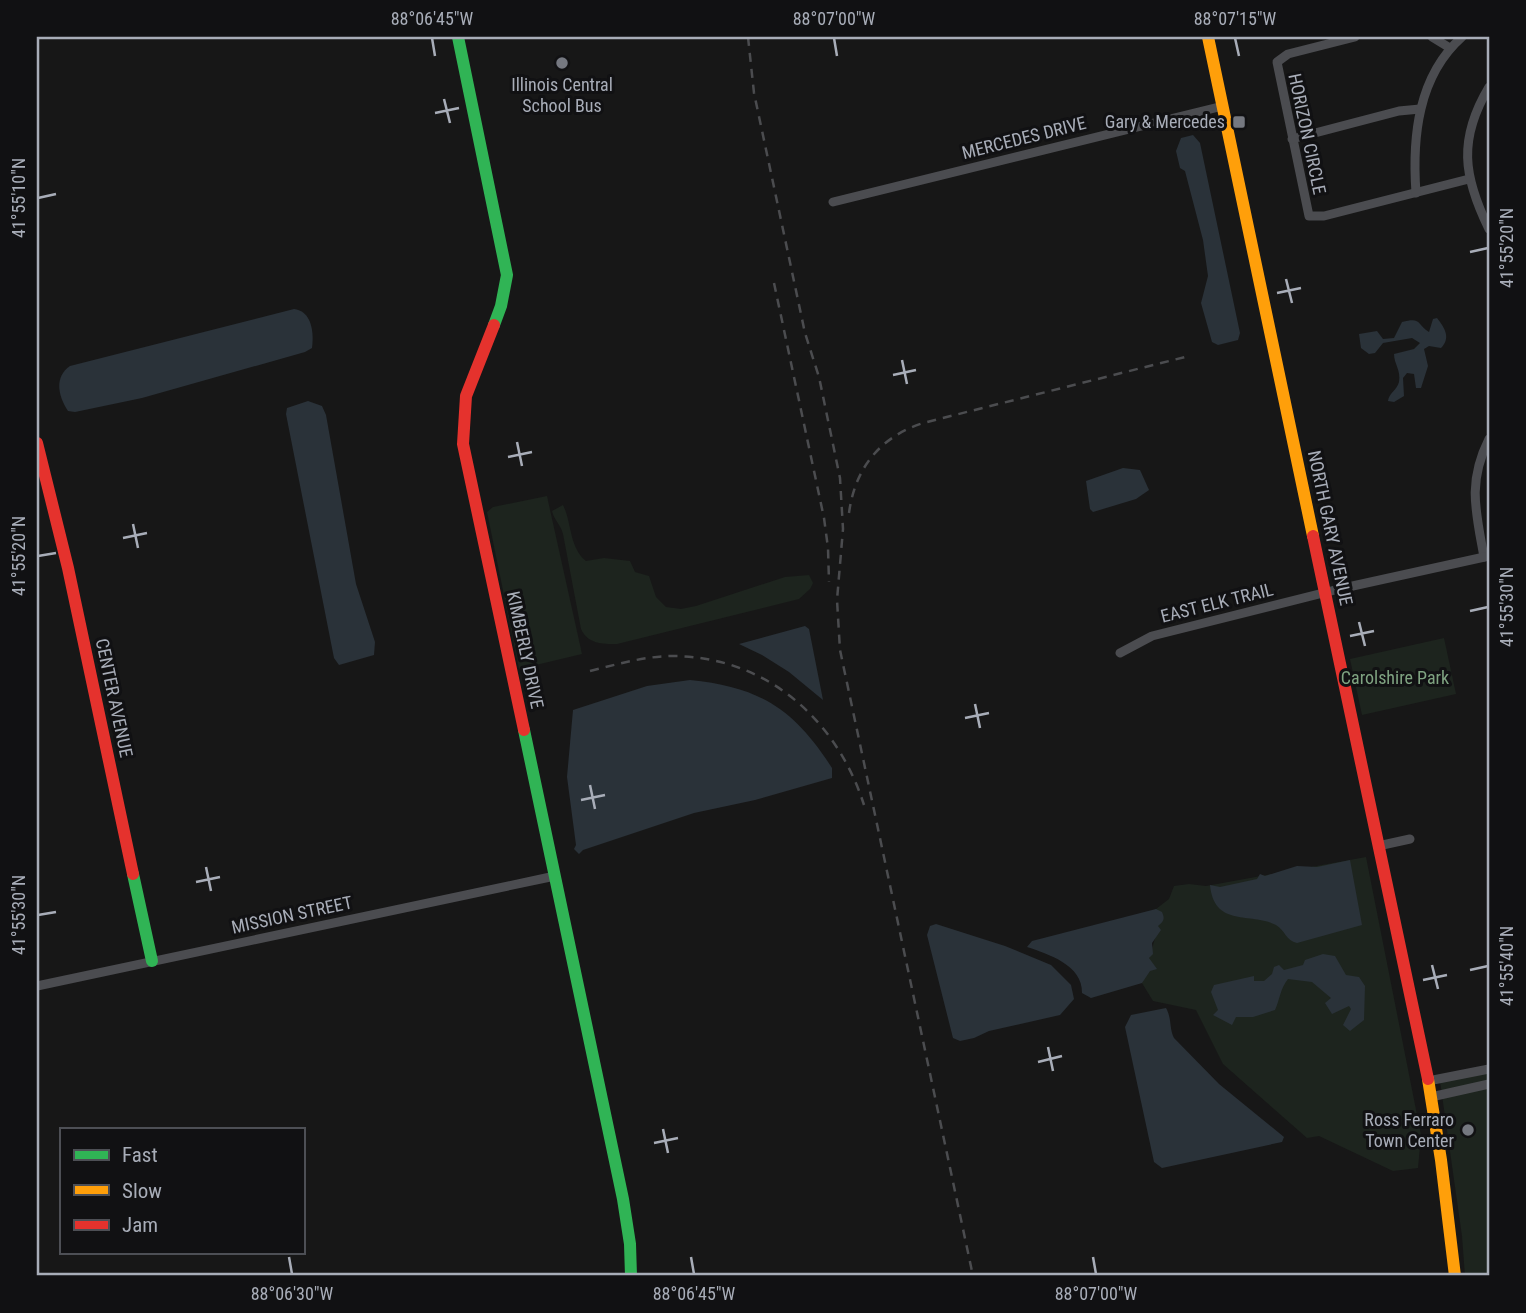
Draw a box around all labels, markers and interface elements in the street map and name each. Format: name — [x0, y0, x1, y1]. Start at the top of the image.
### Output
text: 88°06'45"W — [391, 8, 474, 29]
text: 88°07'00"W — [793, 8, 876, 29]
text: 88°07'15"W — [1194, 8, 1277, 29]
marker: Illinois Central School Bus — [554, 55, 570, 71]
street label: HORIZON CIRCLE — [1284, 71, 1331, 196]
place label: Illinois Central School Bus — [511, 74, 613, 116]
place label: Gary & Mercedes — [1105, 111, 1225, 132]
street label: MERCEDES DRIVE — [960, 112, 1088, 163]
marker: Gary & Mercedes — [1231, 114, 1247, 130]
text: 41°55'10"N — [8, 158, 29, 238]
text: 41°55'20"N — [1496, 208, 1517, 288]
street label: NORTH GARY AVENUE — [1304, 448, 1357, 607]
text: 41°55'20"N — [8, 516, 29, 596]
text: 41°55'30"N — [1496, 567, 1517, 647]
street label: EAST ELK TRAIL — [1158, 578, 1276, 627]
street label: KIMBERLY DRIVE — [503, 589, 548, 711]
street label: CENTER AVENUE — [92, 637, 137, 759]
park label: Carolshire Park — [1341, 667, 1449, 688]
text: 41°55'30"N — [8, 875, 29, 955]
street label: MISSION STREET — [230, 891, 354, 938]
text: 41°55'40"N — [1496, 926, 1517, 1006]
place label: Ross Ferraro Town Center — [1364, 1109, 1455, 1151]
marker: Ross Ferraro Town Center — [1460, 1122, 1476, 1138]
legend — [60, 1128, 304, 1254]
text: Fast — [122, 1143, 158, 1167]
text: Slow — [122, 1179, 162, 1203]
text: Jam — [122, 1213, 158, 1237]
text: 88°06'30"W — [251, 1283, 334, 1304]
text: 88°06'45"W — [653, 1283, 736, 1304]
text: 88°07'00"W — [1055, 1283, 1138, 1304]

